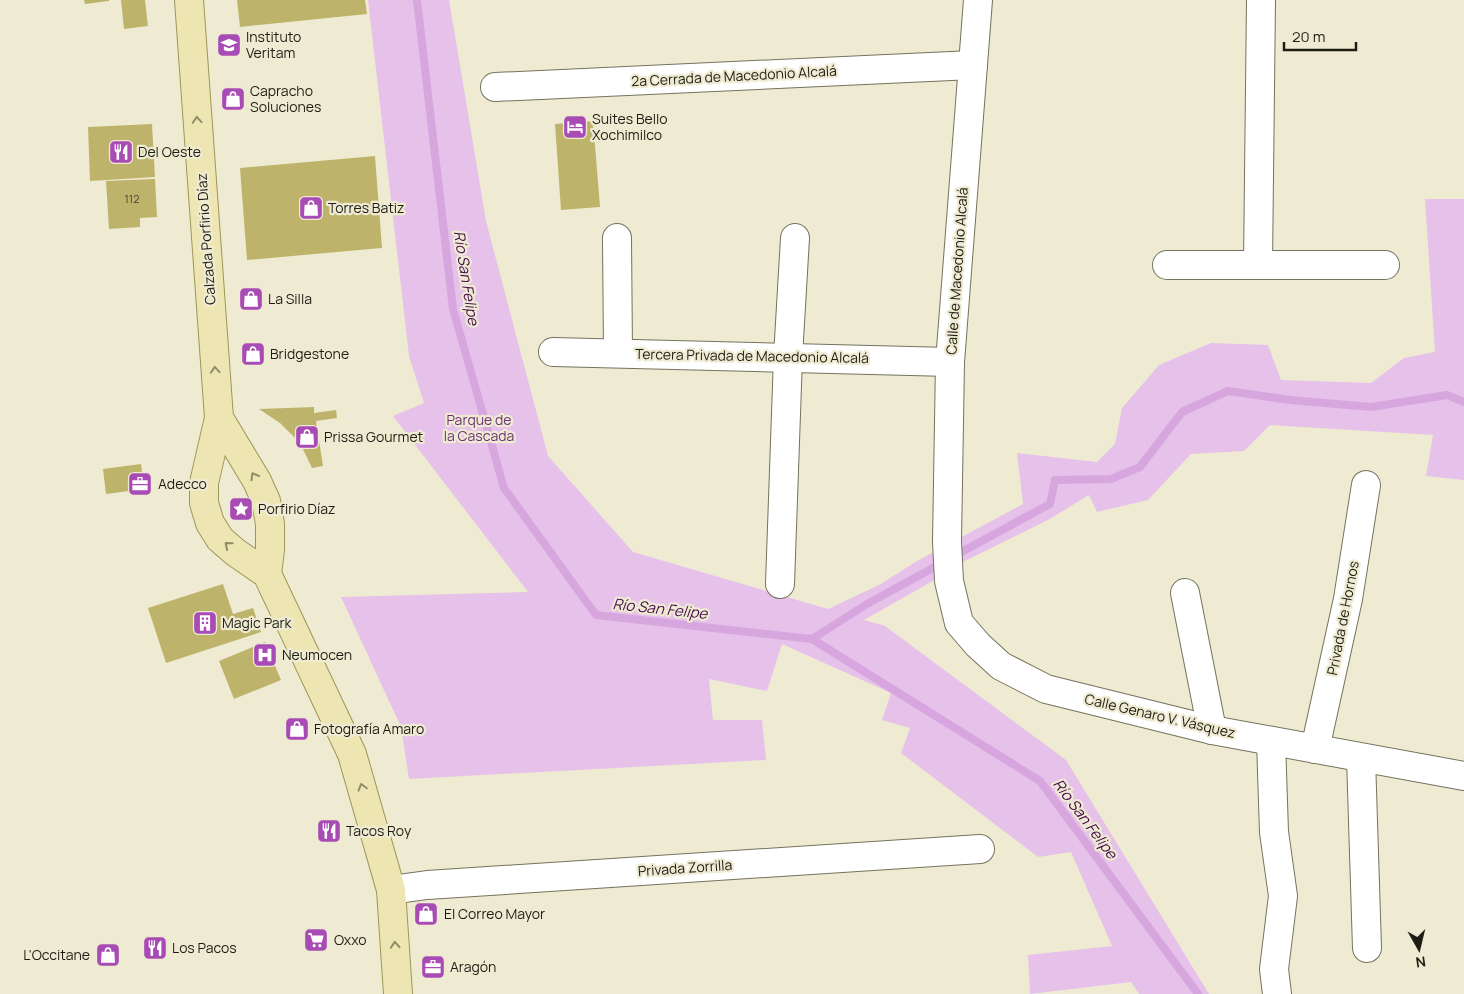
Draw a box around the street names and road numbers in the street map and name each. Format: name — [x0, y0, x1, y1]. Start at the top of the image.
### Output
street label: 2a Cerrada de Macedonio Alcalá — [631, 61, 837, 90]
street label: Calzada Porfirio Díaz — [191, 172, 220, 306]
street label: Calle de Macedonio Alcalá — [941, 187, 972, 355]
street label: Tercera Privada de Macedonio Alcalá — [635, 344, 869, 367]
street label: Privada de Hornos — [1322, 559, 1363, 677]
street label: Calle Genaro V. Vásquez — [1083, 689, 1237, 742]
street label: Privada Zorrilla — [637, 855, 733, 880]

